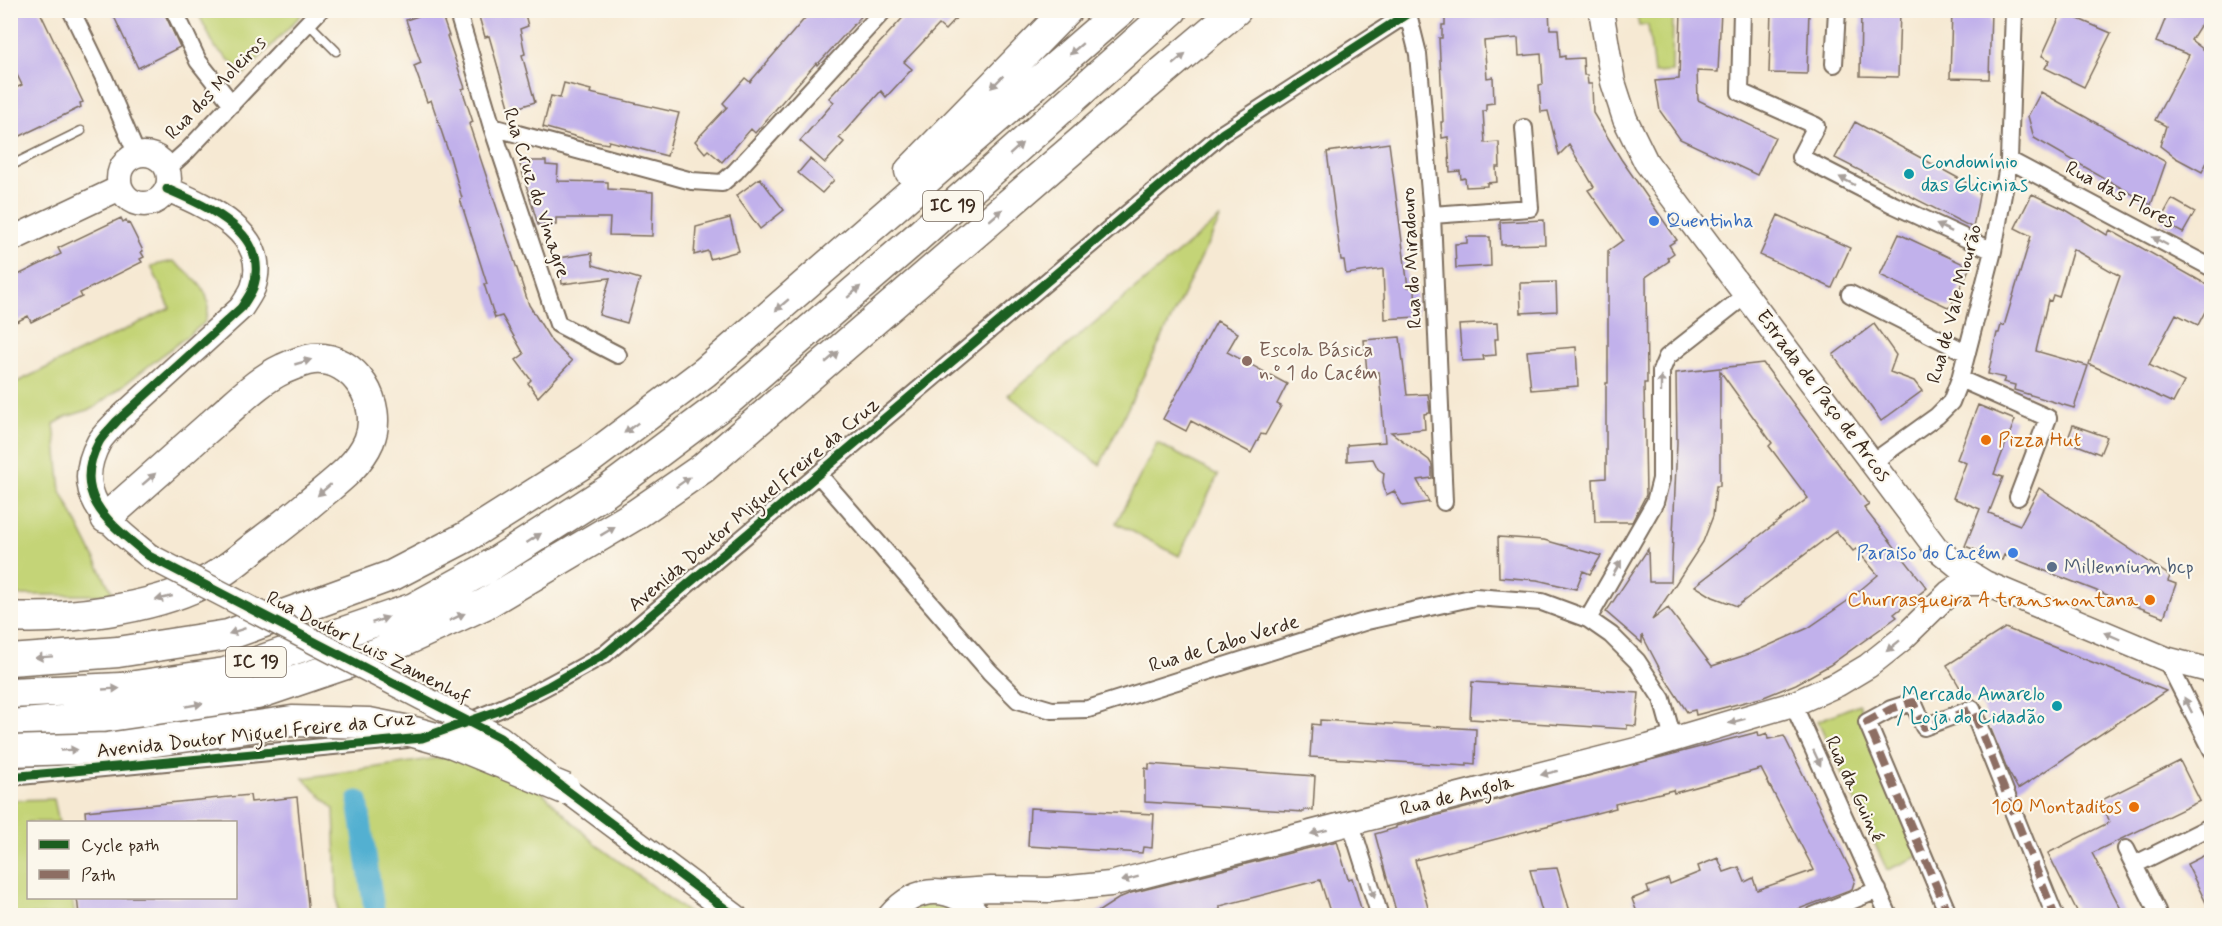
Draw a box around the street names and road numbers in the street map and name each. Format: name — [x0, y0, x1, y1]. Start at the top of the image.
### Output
street label: Rua dos Moleiros — [159, 30, 273, 146]
street label: Rua Cruz do Vinagre — [496, 104, 576, 282]
street label: Rua das Flores — [2060, 155, 2180, 235]
street label: Rua do Miradouro — [1395, 187, 1429, 329]
road number: IC 19 — [923, 191, 983, 221]
street label: Rua de Vale Mourão — [1921, 221, 1989, 387]
street label: Estrada de Paço de Arcos — [1749, 304, 1897, 488]
street label: Avenida Doutor Miguel Freire da Cruz — [622, 391, 887, 620]
street label: Rua Doutor Luis Zamenhof — [261, 585, 475, 711]
street label: Rua de Cabo Verde — [1146, 608, 1302, 680]
road number: IC 19 — [226, 647, 286, 677]
street label: Avenida Doutor Miguel Freire da Cruz — [95, 705, 417, 767]
street label: Rua da Guiné — [1818, 732, 1890, 846]
street label: Rua de Angola — [1397, 769, 1518, 825]

